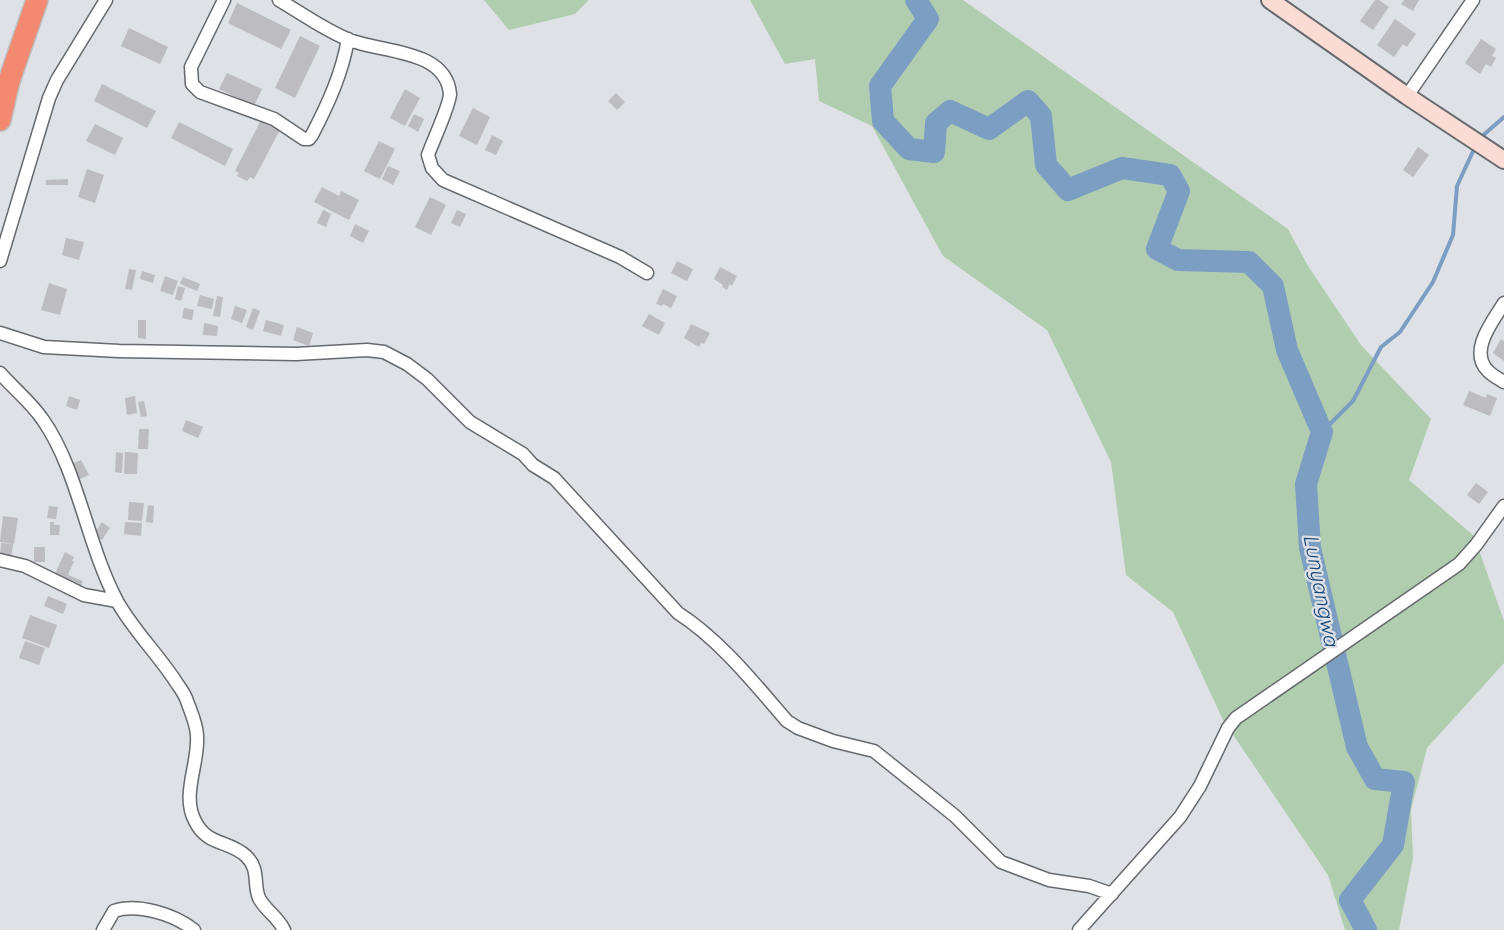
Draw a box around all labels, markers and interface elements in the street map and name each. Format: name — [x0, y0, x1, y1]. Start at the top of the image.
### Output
water label: Lunyangwa — [1298, 532, 1346, 650]

